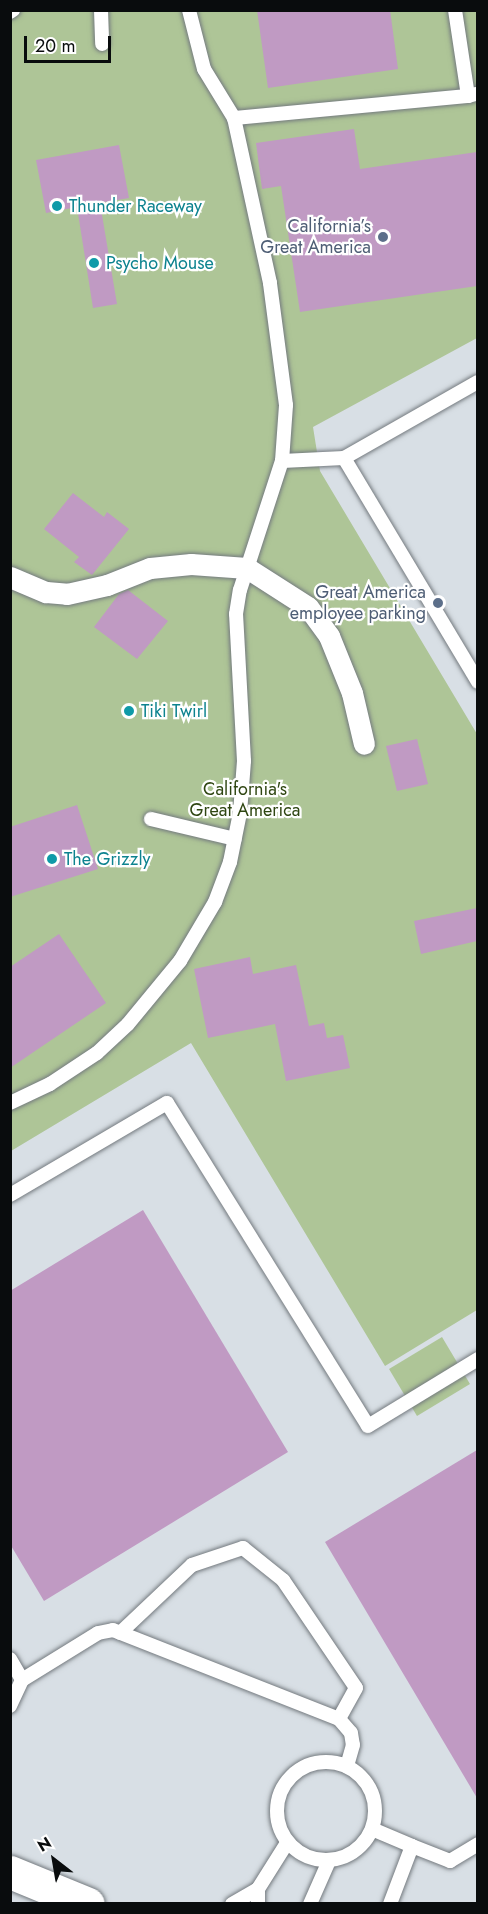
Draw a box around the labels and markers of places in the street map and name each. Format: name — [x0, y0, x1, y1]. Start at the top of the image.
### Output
place label: Thunder Raceway — [69, 195, 202, 217]
marker: Thunder Raceway — [50, 199, 64, 213]
place label: California’s Great America — [260, 216, 371, 258]
marker: California’s Great America — [376, 230, 390, 244]
place label: Psycho Mouse — [106, 252, 214, 274]
marker: Psycho Mouse — [87, 256, 101, 270]
place label: Great America employee parking — [290, 582, 426, 624]
marker: Great America employee parking — [431, 596, 445, 610]
place label: Tiki Twirl — [141, 700, 207, 722]
marker: Tiki Twirl — [122, 704, 136, 718]
place label: The Grizzly — [64, 848, 150, 870]
marker: The Grizzly — [45, 852, 59, 866]

